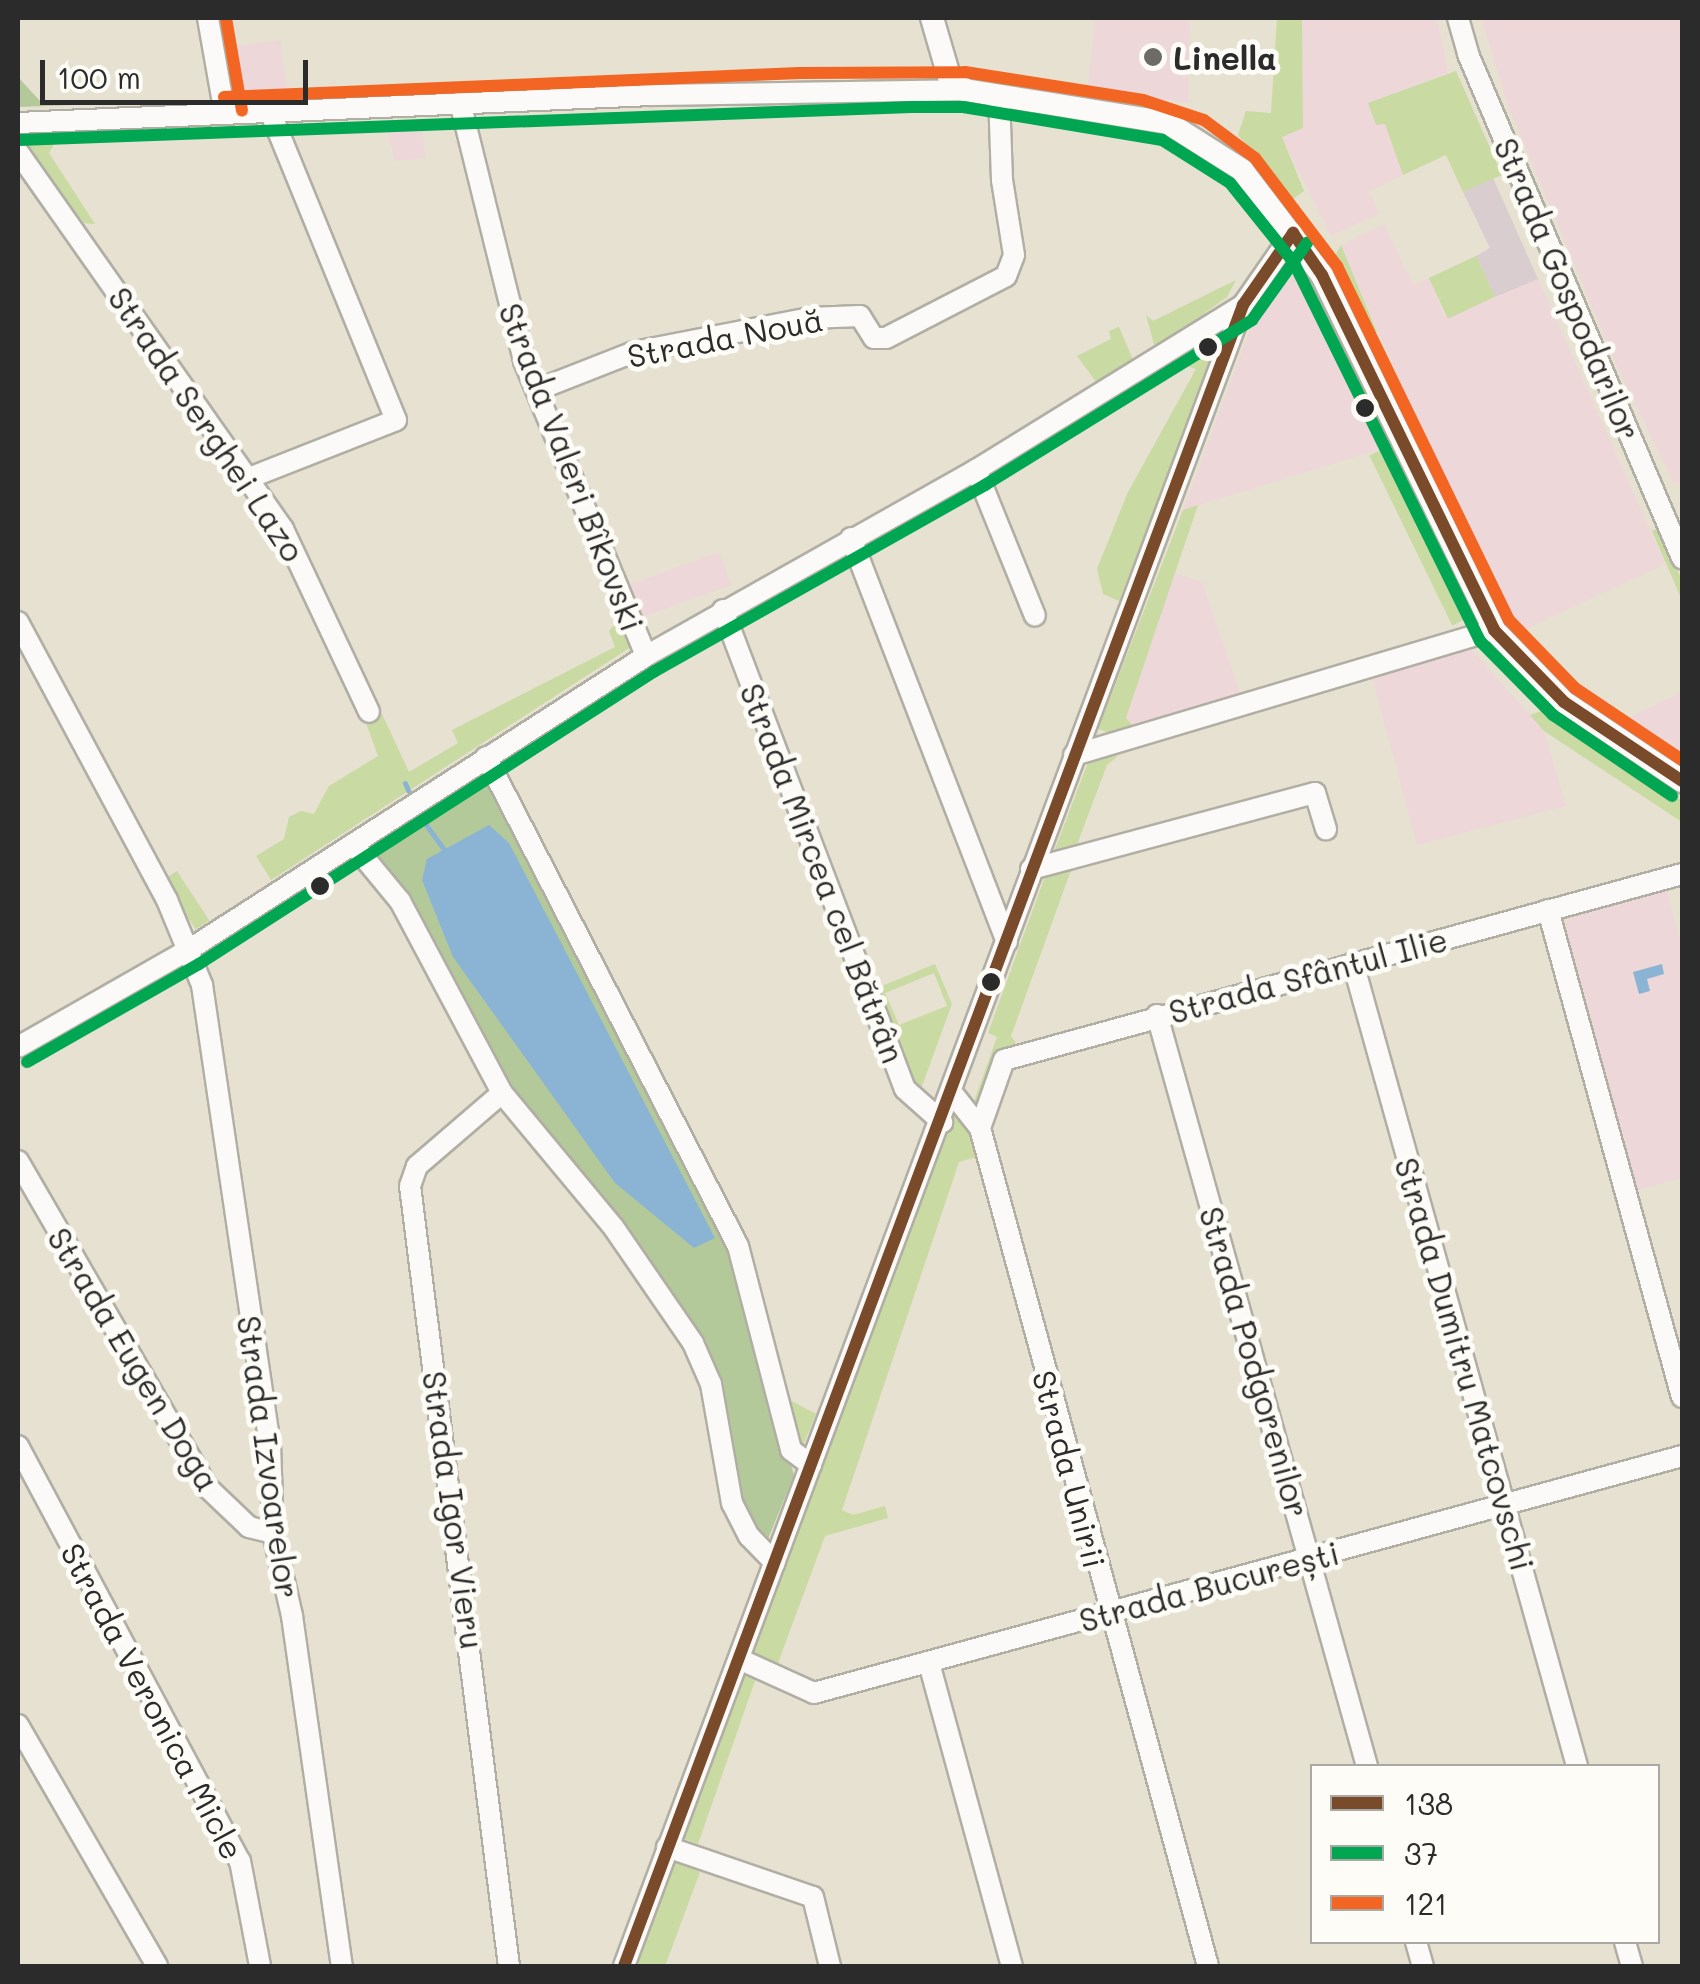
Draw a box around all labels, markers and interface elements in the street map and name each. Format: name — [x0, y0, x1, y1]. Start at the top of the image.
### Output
place label: Linella — [1173, 38, 1277, 76]
scale bar — [45, 40, 312, 102]
marker: Linella — [1142, 46, 1164, 68]
text: 100 m — [57, 57, 141, 97]
street label: Strada Gospodarilor — [1487, 132, 1649, 446]
street label: Strada Serghei Lazo — [101, 280, 313, 568]
street label: Strada Valeri Bîkovski — [492, 298, 652, 636]
street label: Strada Nouă — [624, 299, 826, 375]
unlabelled marker — [1198, 337, 1218, 357]
unlabelled marker — [1355, 398, 1375, 418]
street label: Strada Mircea cel Bătrân — [733, 678, 913, 1068]
unlabelled marker — [310, 876, 330, 896]
street label: Strada Sfântul Ilie — [1164, 919, 1452, 1031]
unlabelled marker — [981, 972, 1001, 992]
street label: Strada Dumitru Matcovschi — [1388, 1153, 1542, 1575]
street label: Strada Podgorenilor — [1192, 1202, 1318, 1522]
street label: Strada Eugen Doga — [40, 1220, 228, 1498]
street label: Strada Izvoarelor — [230, 1313, 308, 1601]
street label: Strada Unirii — [1025, 1366, 1115, 1572]
street label: Strada Igor Vieru — [415, 1369, 493, 1651]
street label: Strada București — [1075, 1533, 1343, 1639]
street label: Strada Veronica Micle — [53, 1536, 253, 1866]
legend — [1310, 1764, 1660, 1944]
text: 138 — [1404, 1783, 1453, 1823]
text: 37 — [1404, 1833, 1438, 1873]
text: 121 — [1404, 1883, 1448, 1923]

